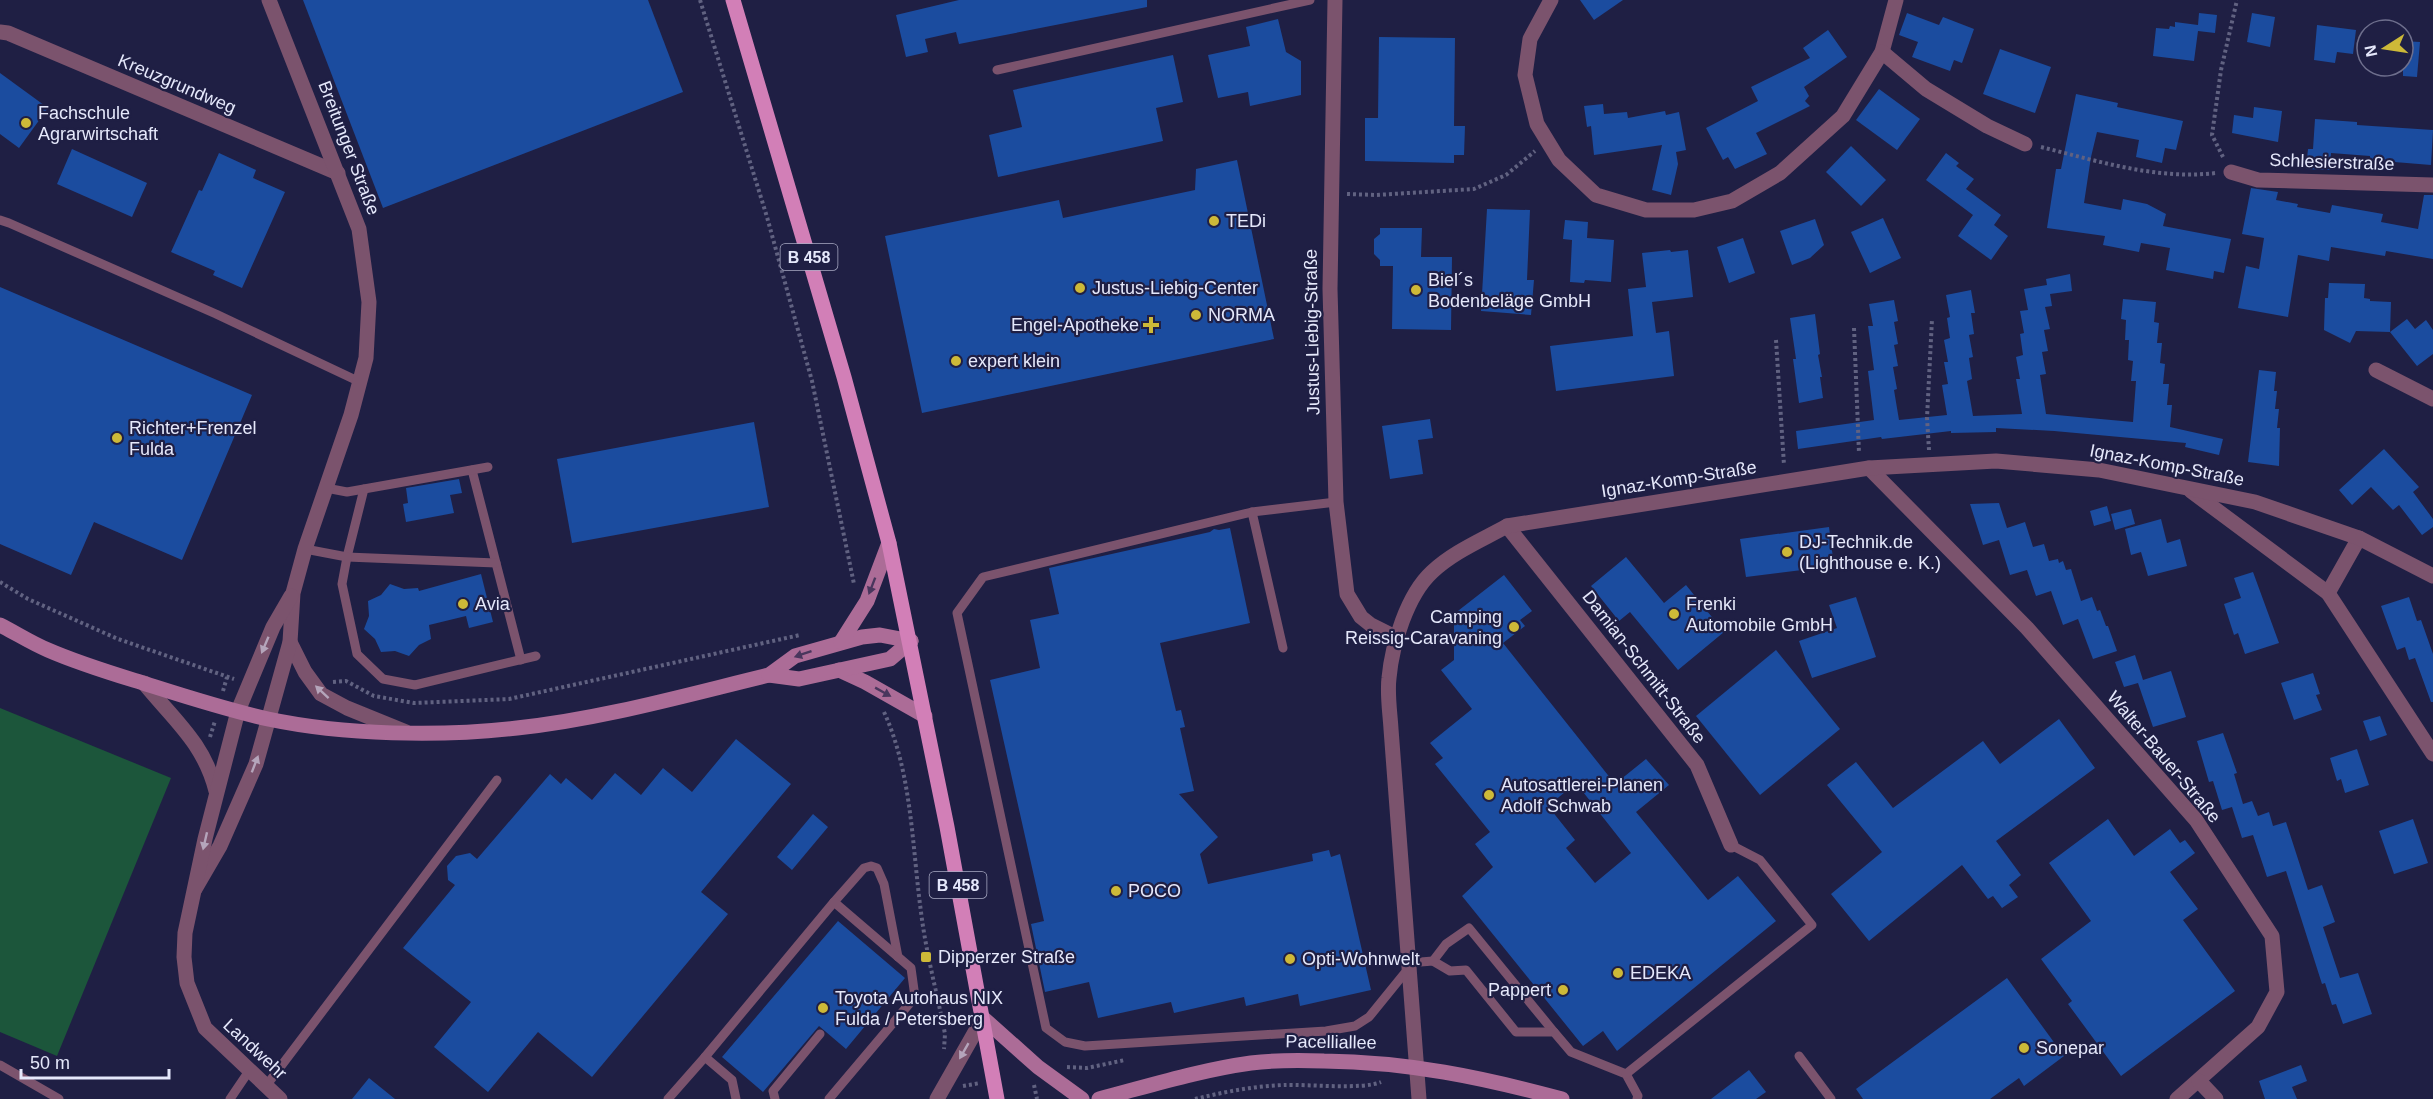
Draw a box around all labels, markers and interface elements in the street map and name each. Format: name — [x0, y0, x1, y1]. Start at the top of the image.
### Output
north arrow — [2355, 18, 2415, 78]
text: N — [2361, 44, 2380, 58]
street label: Kreuzgrundweg — [115, 50, 239, 118]
street label: Breitunger Straße — [314, 78, 384, 218]
place label: Fachschule Agrarwirtschaft — [38, 103, 158, 144]
marker: Fachschule Agrarwirtschaft — [19, 116, 33, 130]
street label: Schlesierstraße — [2269, 150, 2395, 174]
place label: TEDi — [1226, 211, 1266, 231]
marker: TEDi — [1207, 214, 1221, 228]
road number: B 458 — [780, 244, 838, 270]
street label: Justus-Liebig-Straße — [1301, 249, 1323, 415]
place label: Biel´s Bodenbeläge GmbH — [1428, 270, 1591, 311]
place label: Justus-Liebig-Center — [1092, 278, 1258, 298]
marker: Justus-Liebig-Center — [1073, 281, 1087, 295]
marker: Biel´s Bodenbeläge GmbH — [1409, 283, 1423, 297]
place label: NORMA — [1208, 305, 1275, 325]
marker: NORMA — [1189, 308, 1203, 322]
place label: Engel-Apotheke — [1011, 315, 1139, 335]
marker: Engel-Apotheke — [1144, 318, 1158, 332]
place label: expert klein — [968, 351, 1060, 371]
marker: expert klein — [949, 354, 963, 368]
place label: Richter+Frenzel Fulda — [129, 418, 257, 459]
marker: Richter+Frenzel Fulda — [110, 431, 124, 445]
street label: Ignaz-Komp-Straße — [2088, 440, 2246, 490]
street label: Ignaz-Komp-Straße — [1600, 457, 1758, 501]
place label: DJ-Technik.de (Lighthouse e. K.) — [1799, 532, 1941, 573]
marker: DJ-Technik.de (Lighthouse e. K.) — [1780, 545, 1794, 559]
one-way arrow — [867, 577, 877, 595]
street label: Damian-Schmitt-Straße — [1578, 587, 1710, 747]
place label: Avia — [475, 594, 511, 614]
place label: Frenki Automobile GmbH — [1686, 594, 1833, 635]
marker: Avia — [456, 597, 470, 611]
place label: Camping Reissig-Caravaning — [1345, 607, 1502, 648]
marker: Frenki Automobile GmbH — [1667, 607, 1681, 621]
marker: Camping Reissig-Caravaning — [1507, 620, 1521, 634]
one-way arrow — [260, 636, 270, 654]
one-way arrow — [793, 650, 811, 660]
one-way arrow — [314, 685, 329, 699]
one-way arrow — [875, 687, 892, 697]
street label: Walter-Bauer-Straße — [2103, 687, 2225, 827]
one-way arrow — [250, 755, 260, 773]
place label: Autosattlerei-Planen Adolf Schwab — [1501, 775, 1663, 816]
marker: Autosattlerei-Planen Adolf Schwab — [1482, 788, 1496, 802]
one-way arrow — [199, 832, 209, 850]
road number: B 458 — [930, 872, 986, 898]
place label: POCO — [1128, 881, 1181, 901]
marker: POCO — [1109, 884, 1123, 898]
place label: Dipperzer Straße — [938, 947, 1075, 967]
place label: Opti-Wohnwelt — [1302, 949, 1420, 969]
marker: Dipperzer Straße — [919, 950, 933, 964]
marker: Opti-Wohnwelt — [1283, 952, 1297, 966]
place label: EDEKA — [1630, 963, 1691, 983]
marker: EDEKA — [1611, 966, 1625, 980]
place label: Pappert — [1488, 980, 1551, 1000]
marker: Pappert — [1556, 983, 1570, 997]
place label: Toyota Autohaus NIX Fulda / Petersberg — [835, 988, 1003, 1029]
marker: Toyota Autohaus NIX Fulda / Petersberg — [816, 1001, 830, 1015]
street label: Landwehr — [219, 1015, 291, 1083]
street label: Pacelliallee — [1285, 1031, 1377, 1053]
place label: Sonepar — [2036, 1038, 2104, 1058]
marker: Sonepar — [2017, 1041, 2031, 1055]
scale bar — [21, 1042, 170, 1080]
one-way arrow — [959, 1043, 969, 1060]
text: 50 m — [30, 1053, 70, 1073]

